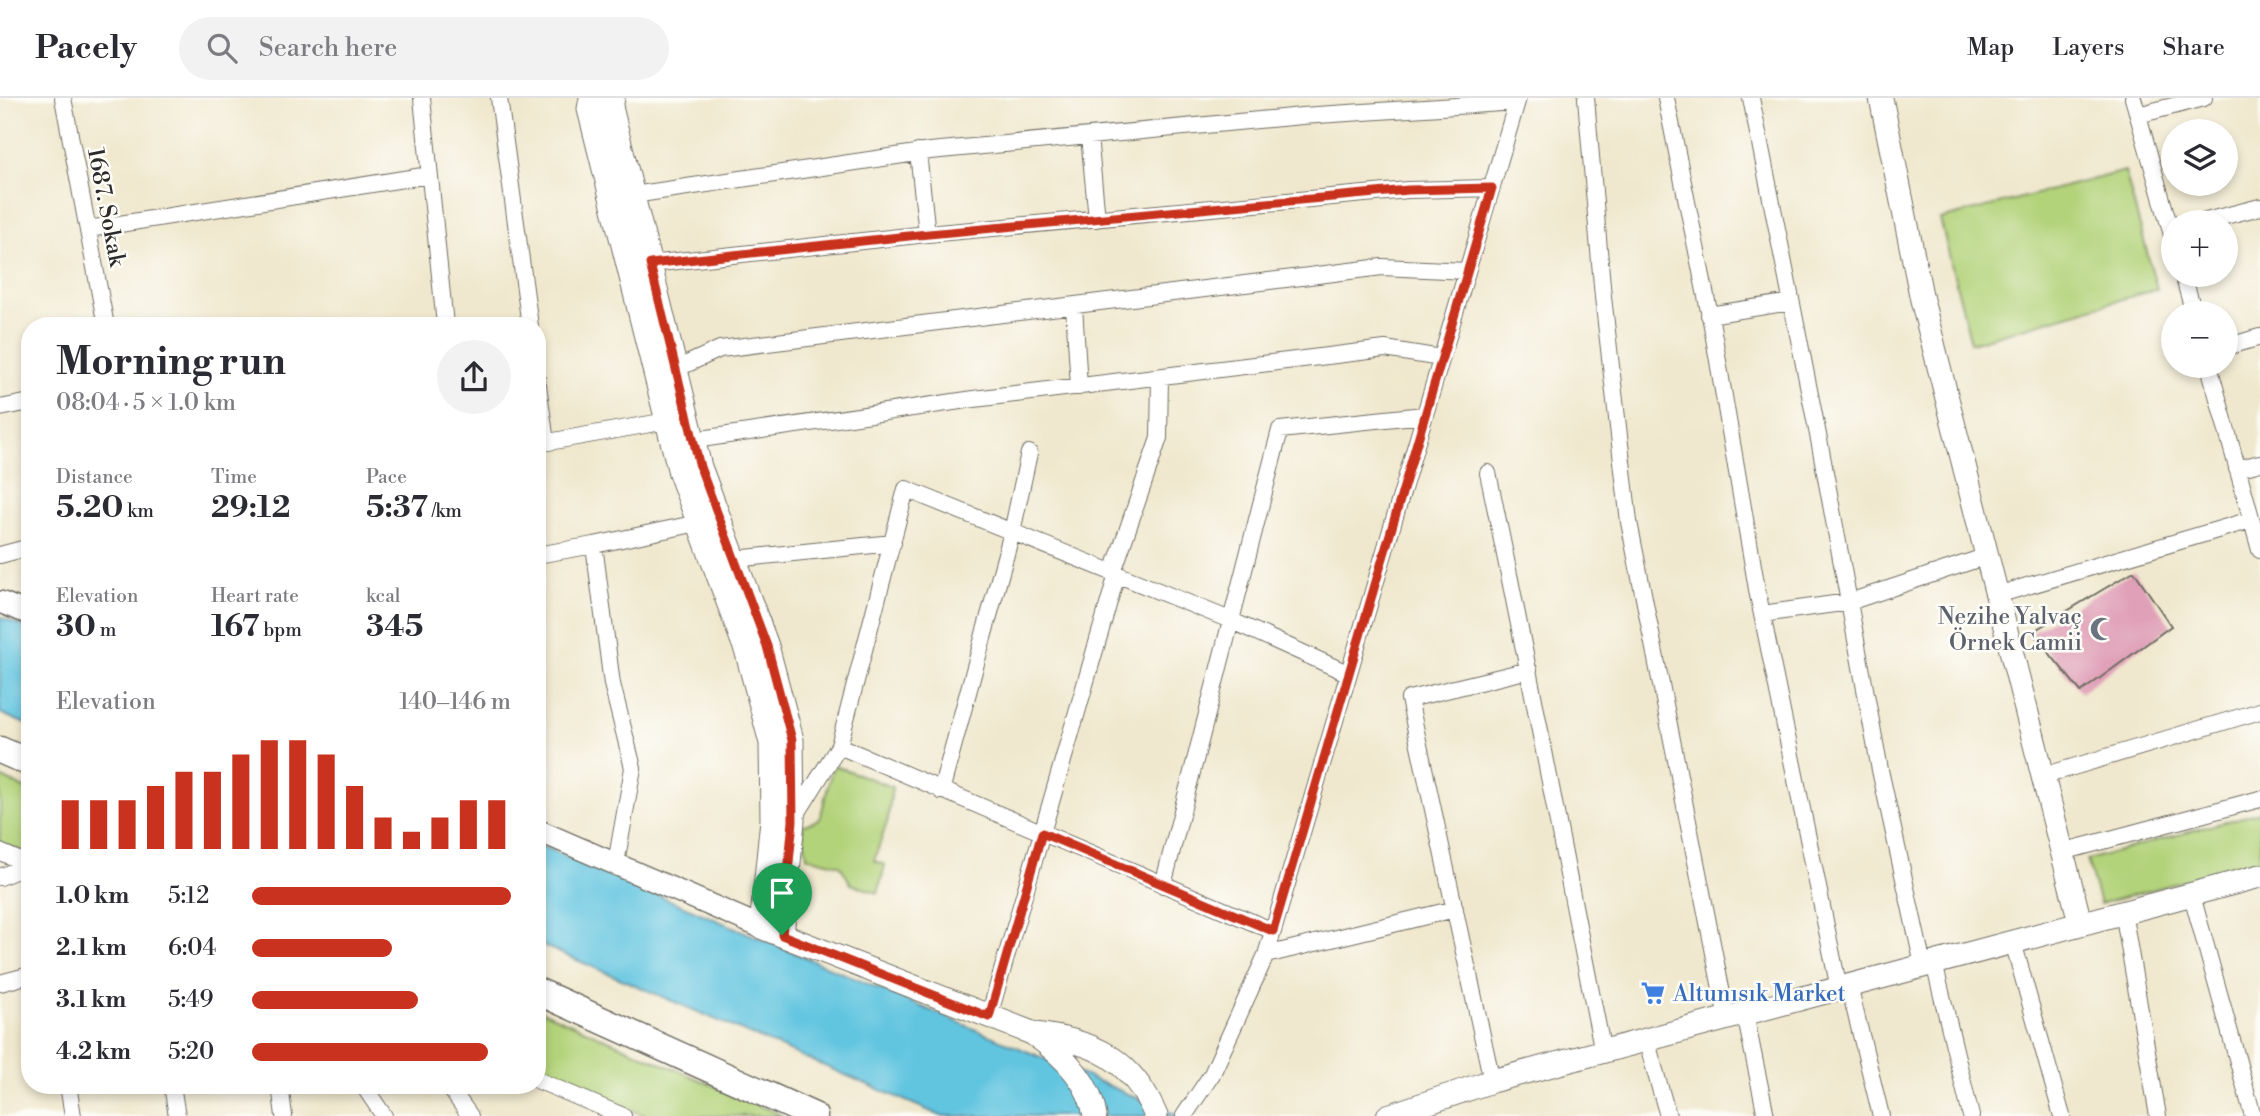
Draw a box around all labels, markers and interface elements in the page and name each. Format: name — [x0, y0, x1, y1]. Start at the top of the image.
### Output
search box — [179, 17, 669, 80]
text: Pacely — [35, 28, 137, 69]
icon: search — [203, 29, 241, 67]
text: Search here — [259, 32, 397, 64]
text: Map — [1967, 33, 2014, 63]
text: Layers — [2052, 33, 2124, 63]
text: Share — [2162, 33, 2225, 63]
map controls — [2161, 119, 2238, 378]
button: layers — [2161, 119, 2238, 196]
street label: 1687. Sokak — [81, 145, 131, 270]
button: + — [2161, 210, 2238, 287]
button: − — [2161, 301, 2238, 378]
text: Morning run — [56, 339, 286, 386]
button: share — [437, 340, 511, 414]
text: 08:04 · 5 × 1.0 km — [56, 389, 236, 417]
text: Distance — [56, 465, 133, 489]
text: Time — [211, 465, 257, 489]
text: Pace — [366, 465, 407, 489]
text: 5.20 — [56, 489, 123, 527]
text: 29:12 — [211, 489, 291, 527]
text: 5:37 — [366, 489, 428, 527]
text: km — [123, 499, 154, 523]
text: /km — [428, 499, 462, 523]
text: Elevation — [56, 584, 138, 608]
text: Heart rate — [211, 584, 299, 608]
text: kcal — [366, 584, 400, 608]
place label: Nezihe Yalvaç Örnek Camii — [1938, 603, 2082, 657]
text: 30 — [56, 608, 96, 646]
text: 167 — [211, 608, 259, 646]
text: 345 — [366, 608, 423, 646]
mosque icon: Nezihe Yalvaç Örnek Camii — [2088, 615, 2116, 643]
text: m — [96, 618, 116, 642]
text: bpm — [259, 618, 302, 642]
text: Elevation — [56, 688, 156, 716]
text: 140–146 m — [399, 688, 511, 716]
pin — [752, 863, 812, 935]
icon: arrive — [763, 874, 801, 912]
text: 1.0 km — [56, 882, 129, 910]
text: 5:12 — [168, 882, 209, 910]
text: 2.1 km — [56, 934, 127, 962]
text: 6:04 — [168, 934, 216, 962]
supermarket icon: Altunısık Market — [1639, 979, 1667, 1007]
place label: Altunısık Market — [1672, 980, 1846, 1008]
text: 3.1 km — [56, 986, 126, 1014]
text: 5:49 — [168, 986, 214, 1014]
text: 4.2 km — [56, 1038, 131, 1066]
text: 5:20 — [168, 1038, 214, 1066]

